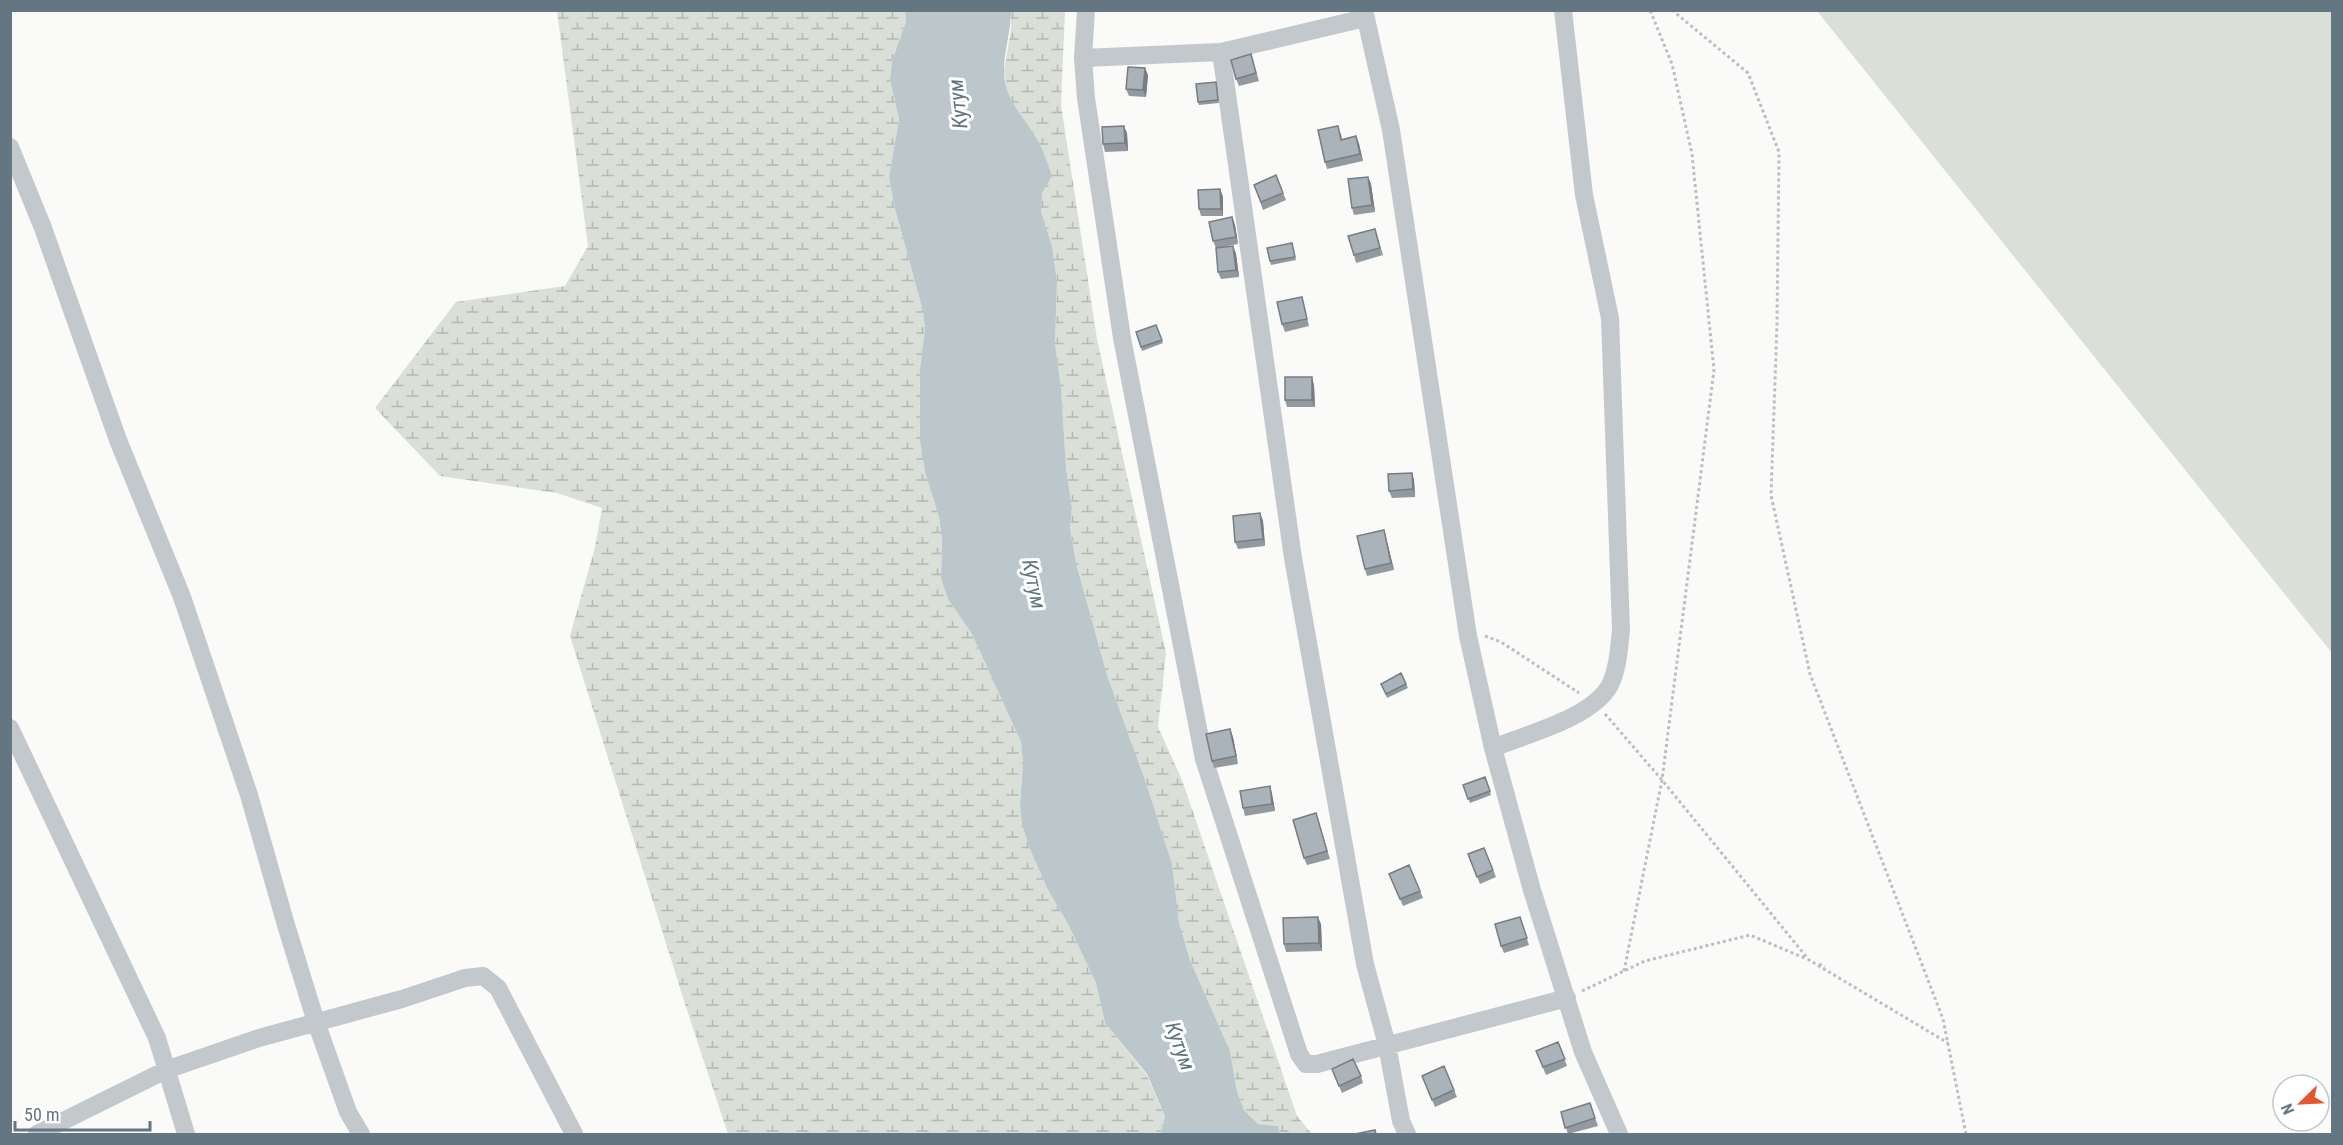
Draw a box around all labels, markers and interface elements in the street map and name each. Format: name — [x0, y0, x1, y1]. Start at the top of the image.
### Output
water label: Кутум — [943, 78, 973, 130]
water label: Кутум — [1017, 557, 1051, 611]
water label: Кутум — [1160, 1018, 1200, 1074]
north arrow — [2271, 1073, 2331, 1133]
scale bar — [15, 1094, 150, 1132]
text: N — [2277, 1101, 2298, 1117]
text: 50 m — [24, 1104, 59, 1125]

